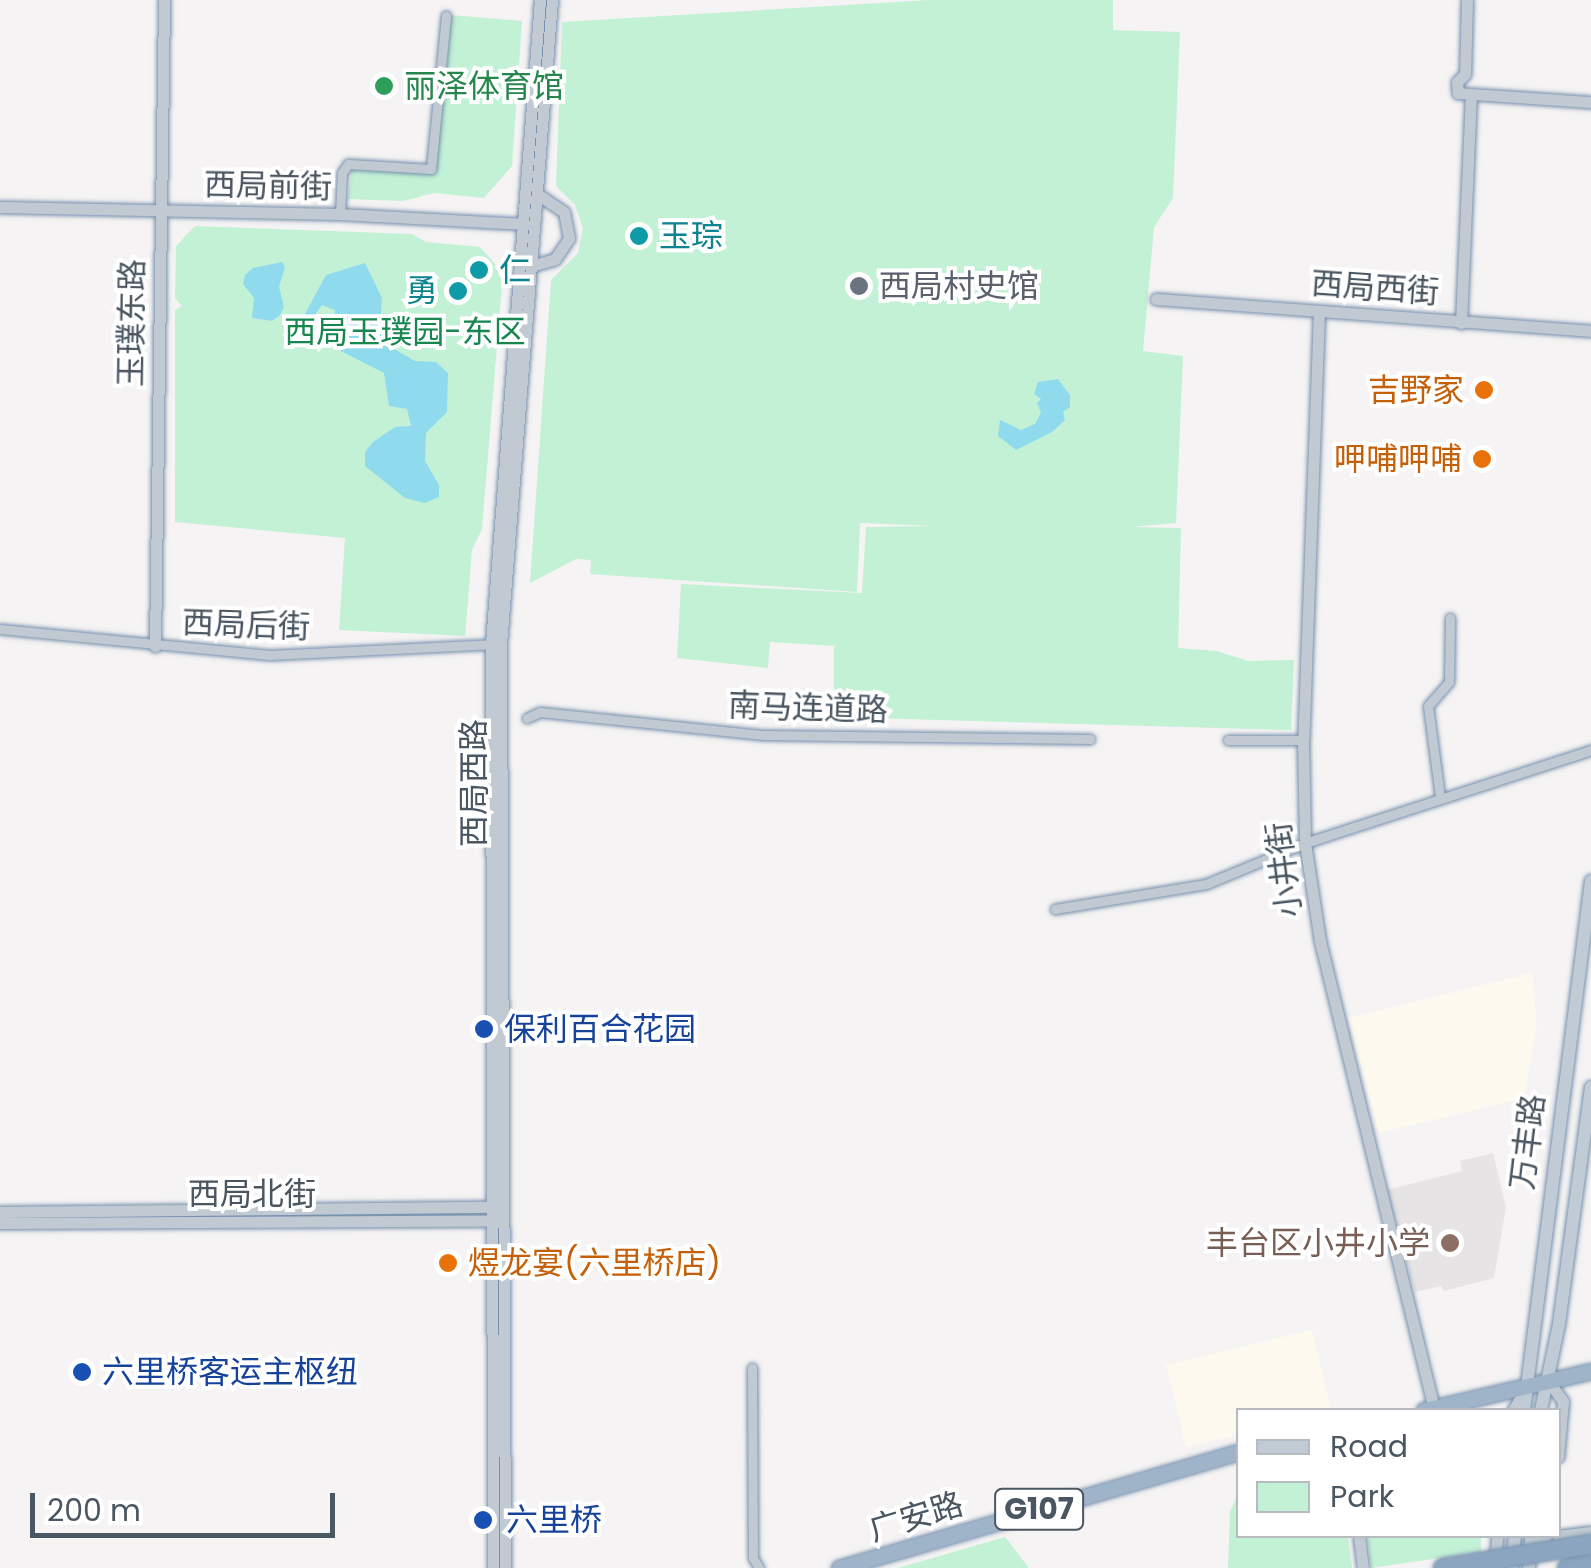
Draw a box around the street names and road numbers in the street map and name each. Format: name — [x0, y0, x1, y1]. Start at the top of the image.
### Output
street label: 西局前街 — [204, 166, 332, 206]
street label: 玉璞东路 — [112, 259, 152, 387]
street label: 西局西街 — [1310, 264, 1440, 312]
street label: 西局后街 — [181, 604, 311, 646]
street label: 南马连道路 — [727, 686, 889, 730]
street label: 西局西路 — [455, 719, 493, 847]
street label: 小井街 — [1259, 820, 1309, 920]
street label: 万丰路 — [1503, 1092, 1553, 1192]
street label: 西局北街 — [188, 1175, 316, 1213]
road number: G107 — [994, 1484, 1084, 1534]
street label: 广安路 — [864, 1485, 968, 1549]

